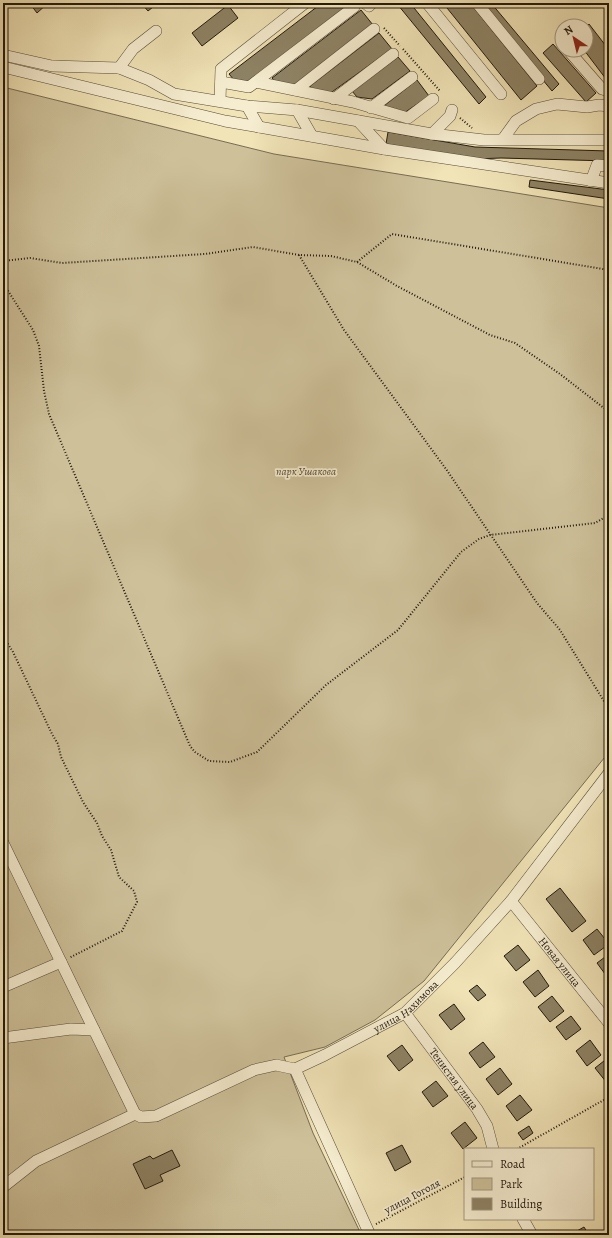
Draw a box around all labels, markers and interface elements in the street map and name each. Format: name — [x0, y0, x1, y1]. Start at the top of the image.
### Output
north arrow — [554, 18, 594, 58]
text: N — [561, 22, 576, 39]
park label: парк Ушакова — [276, 464, 336, 479]
street label: Новая улица — [535, 934, 585, 991]
street label: улица Нахимова — [370, 976, 442, 1037]
street label: Тенистая улица — [426, 1045, 482, 1114]
legend — [464, 1148, 594, 1220]
text: Road — [500, 1156, 526, 1172]
street label: улица Гоголя — [381, 1175, 443, 1218]
text: Park — [500, 1176, 523, 1192]
text: Building — [500, 1196, 542, 1212]

